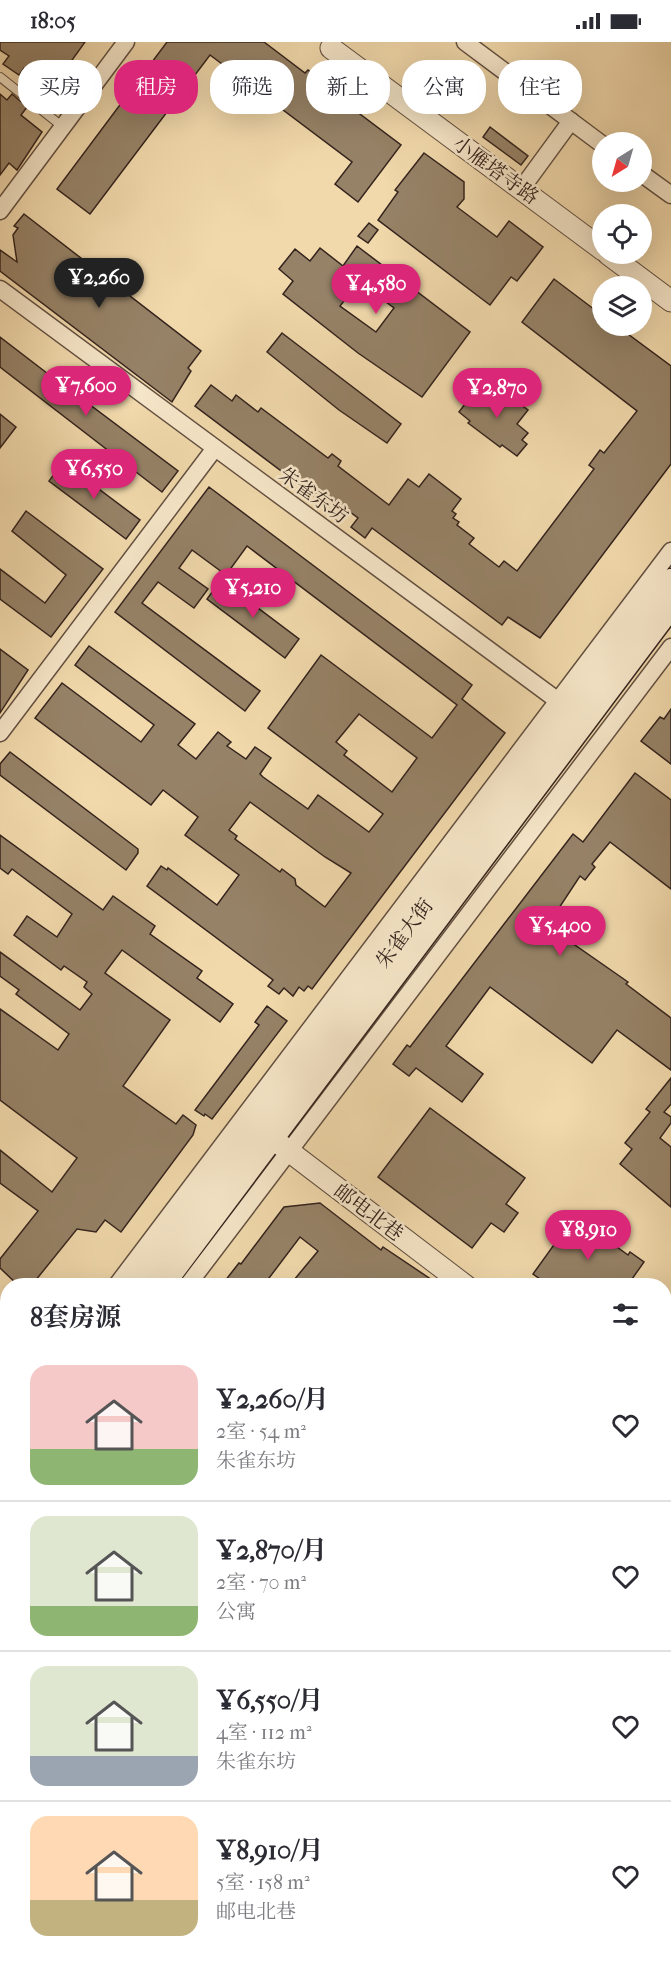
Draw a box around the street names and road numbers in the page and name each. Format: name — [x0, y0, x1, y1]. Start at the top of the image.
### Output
street label: 小雁塔寺路 — [448, 132, 543, 209]
street label: 朱雀东坊 — [275, 463, 353, 528]
street label: 朱雀大街 — [371, 894, 438, 972]
street label: 邮电北巷 — [330, 1179, 408, 1246]

